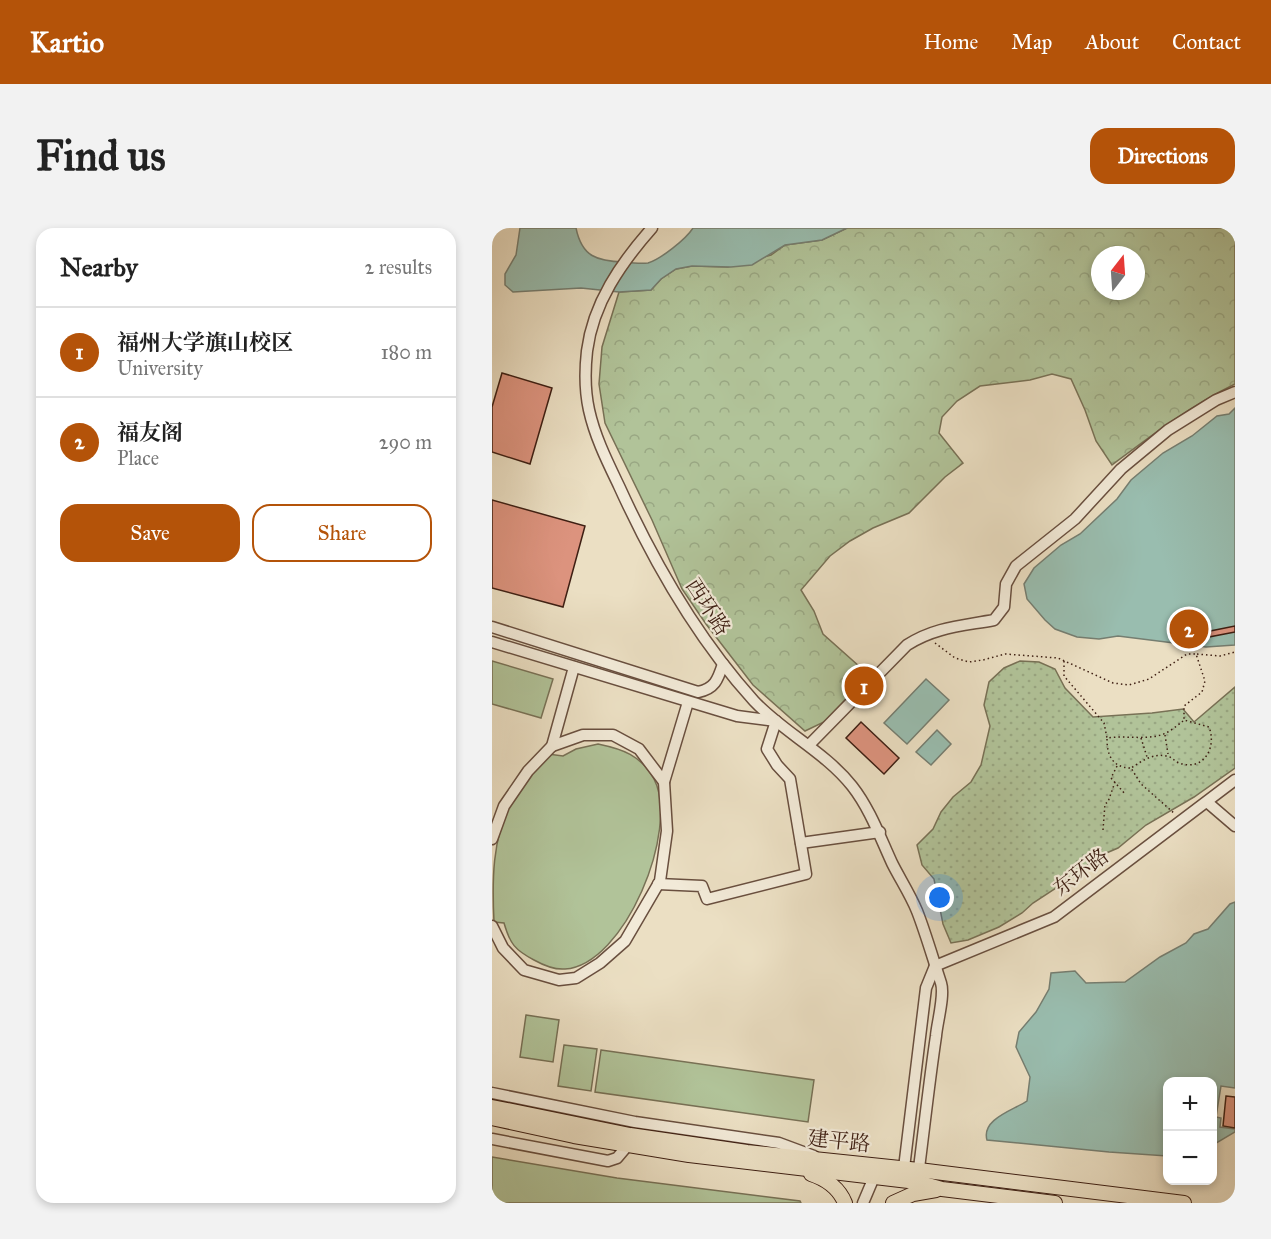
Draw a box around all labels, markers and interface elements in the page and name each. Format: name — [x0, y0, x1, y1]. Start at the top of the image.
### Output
text: Kartio — [30, 25, 104, 60]
text: Home — [923, 29, 978, 55]
text: Map — [1011, 29, 1052, 55]
text: About — [1085, 29, 1139, 55]
text: Contact — [1172, 29, 1241, 55]
button: Directions — [1090, 128, 1235, 184]
text: Find us — [36, 130, 166, 182]
north arrow — [1091, 246, 1145, 300]
text: Nearby — [60, 251, 138, 283]
text: 2 results — [364, 255, 432, 279]
text: 福州大学旗山校区 — [117, 329, 293, 356]
text: 1 — [76, 340, 83, 364]
text: 180 m — [381, 340, 432, 364]
text: University — [117, 356, 203, 380]
text: 福友阁 — [117, 419, 183, 446]
text: 2 — [75, 430, 84, 454]
text: 290 m — [379, 430, 432, 454]
text: Place — [117, 446, 159, 470]
button: Save — [60, 504, 240, 562]
button: Share — [252, 504, 432, 562]
street label: 西环路 — [680, 574, 736, 640]
pin: 2 — [1170, 606, 1208, 652]
pin: 1 — [844, 664, 884, 708]
street label: 东环路 — [1048, 843, 1114, 901]
your location — [925, 883, 954, 912]
map controls — [1163, 1077, 1217, 1185]
button: + — [1163, 1077, 1217, 1131]
street label: 建平路 — [806, 1125, 872, 1157]
button: − — [1163, 1131, 1217, 1185]

